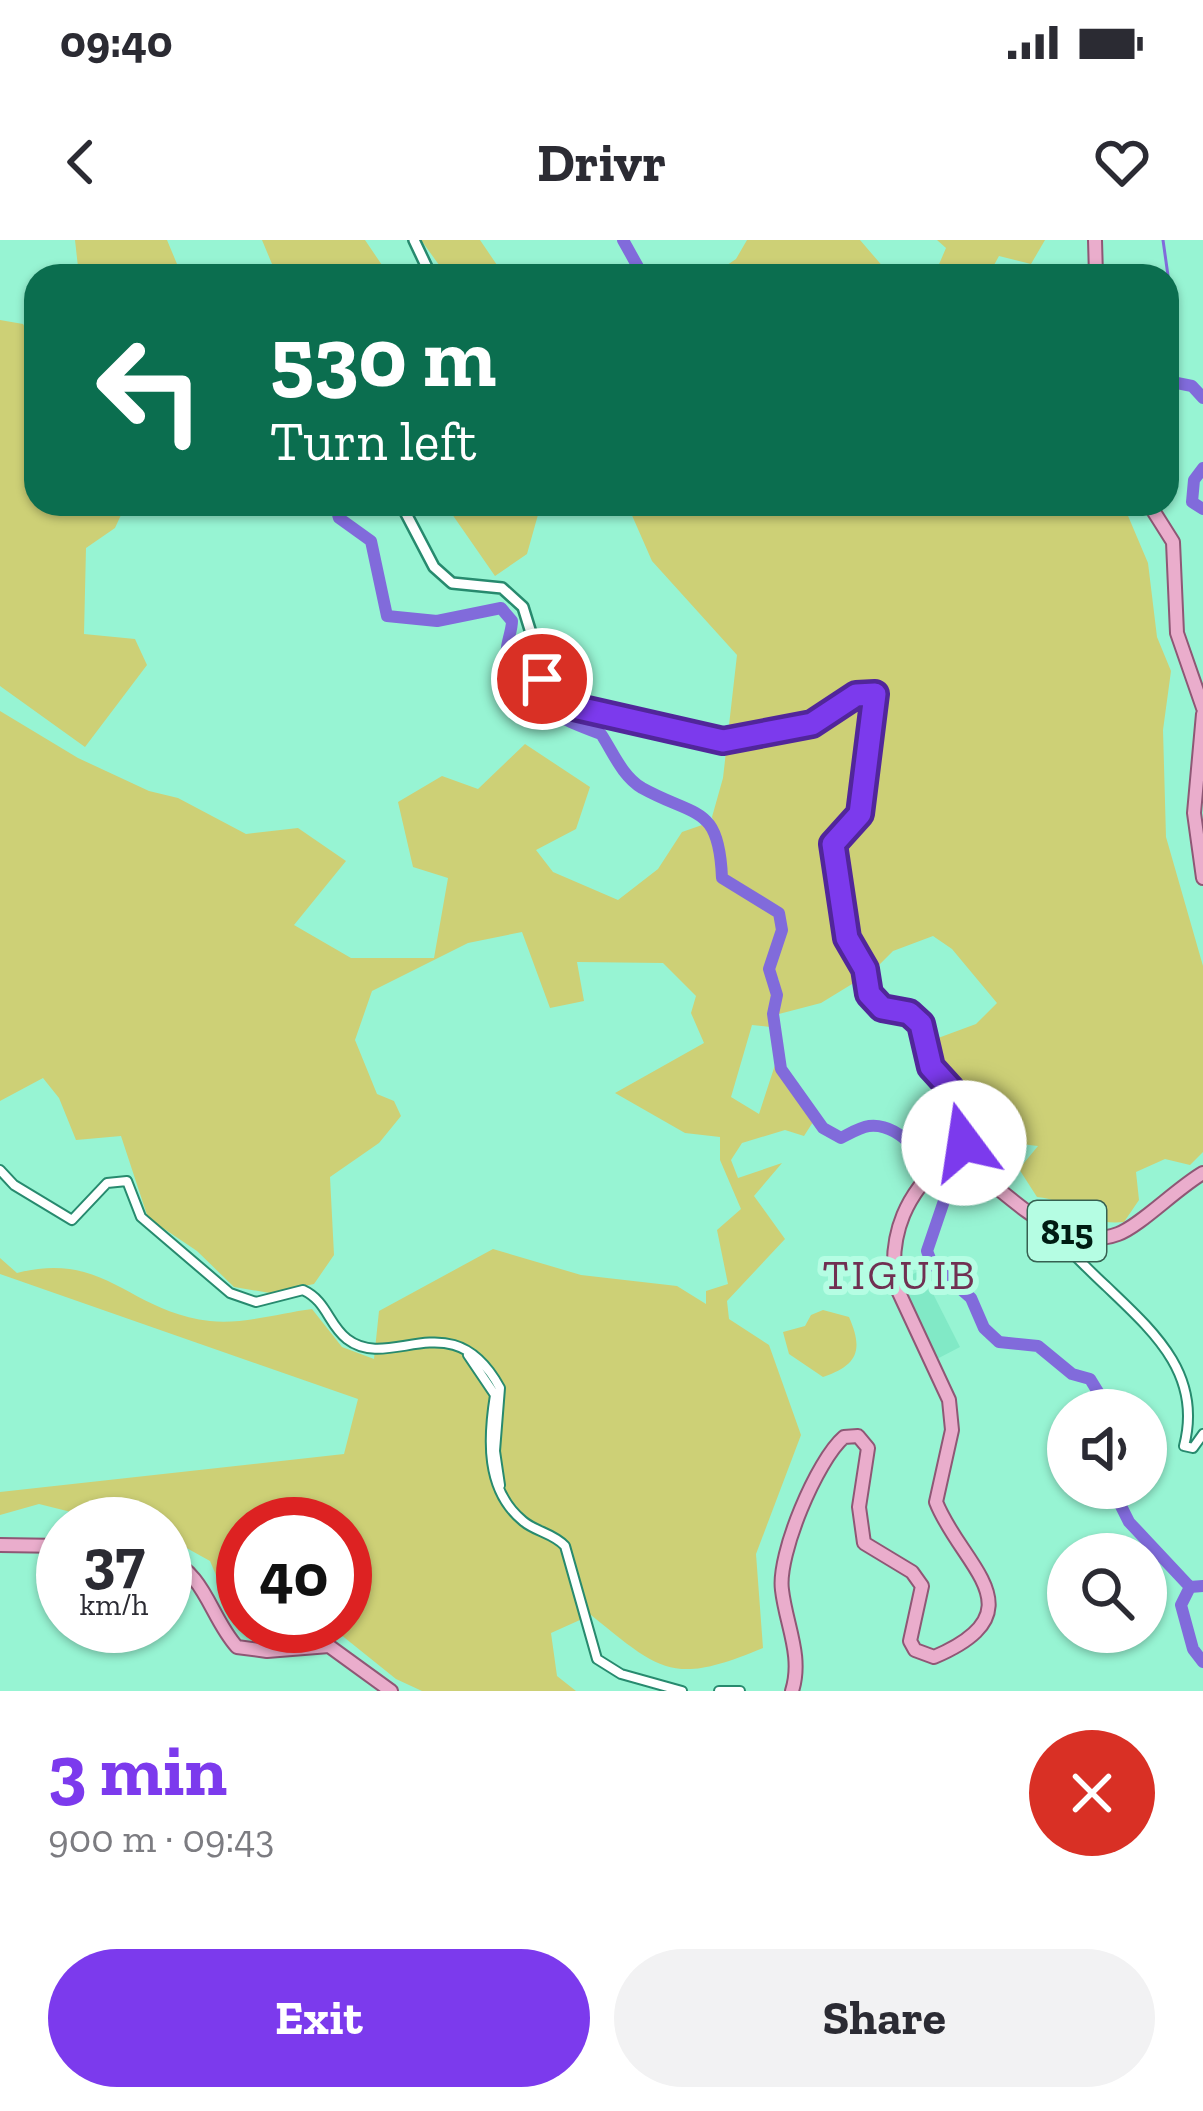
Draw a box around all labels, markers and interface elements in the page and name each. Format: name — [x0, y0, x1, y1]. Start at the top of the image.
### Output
text: 09:40 — [60, 15, 173, 69]
icon: back — [48, 129, 114, 195]
icon: heart — [1089, 129, 1155, 195]
text: Drivr — [537, 130, 666, 195]
text: 530 m — [270, 307, 496, 408]
icon: left — [72, 312, 228, 468]
text: Turn left — [270, 409, 477, 474]
pin — [491, 628, 593, 730]
icon: arrive — [509, 646, 575, 712]
position arrow — [901, 1080, 1027, 1206]
road number: 815 — [1028, 1201, 1106, 1261]
district label: TIGUIB — [822, 1249, 978, 1300]
map controls — [1047, 1389, 1167, 1653]
button: sound — [1047, 1389, 1167, 1509]
speed limit sign: 40 — [216, 1497, 372, 1653]
text: 37 — [83, 1524, 145, 1596]
button: search — [1047, 1533, 1167, 1653]
text: km/h — [80, 1587, 148, 1623]
text: 3 min — [48, 1727, 227, 1813]
button: close — [1029, 1730, 1155, 1856]
text: 900 m · 09:43 — [48, 1815, 274, 1862]
button: Exit — [48, 1949, 590, 2087]
button: Share — [614, 1949, 1155, 2087]

